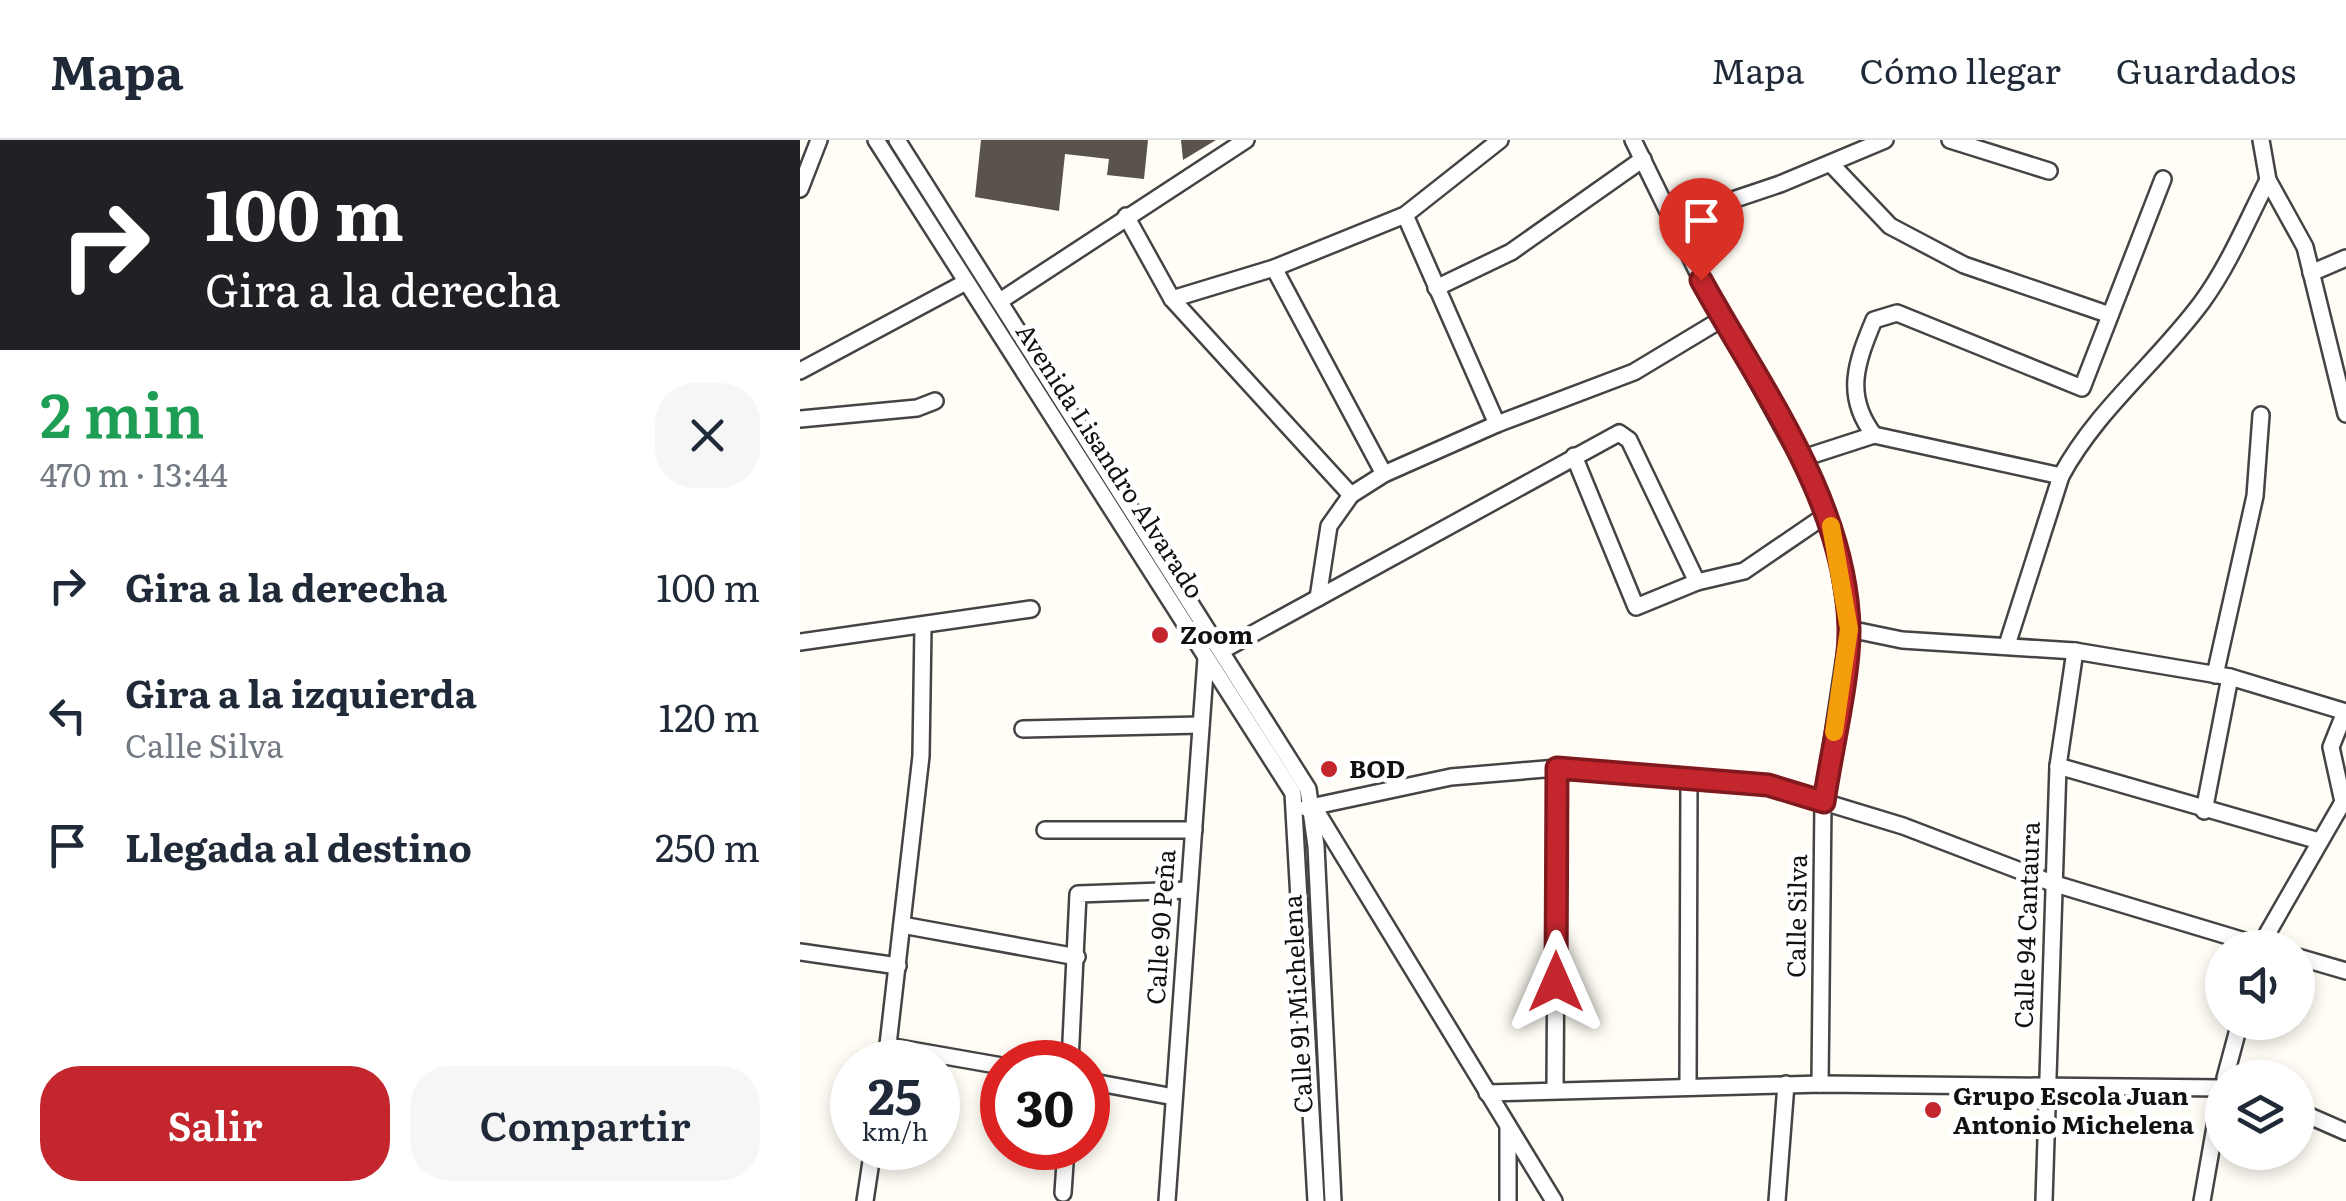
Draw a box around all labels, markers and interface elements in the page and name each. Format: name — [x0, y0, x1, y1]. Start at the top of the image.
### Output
text: Mapa — [50, 34, 183, 105]
text: Mapa — [1711, 43, 1804, 95]
text: Cómo llegar — [1859, 43, 2061, 95]
text: Guardados — [2116, 43, 2296, 95]
text: 100 m — [205, 159, 404, 263]
pin — [1659, 178, 1744, 281]
icon: right — [40, 180, 170, 310]
icon: arrive — [1674, 193, 1729, 248]
text: Gira a la derecha — [205, 254, 560, 321]
street label: Avenida Lisandro Alvarado — [1008, 315, 1214, 605]
text: 2 min — [40, 367, 205, 456]
button: close — [655, 383, 760, 488]
text: 470 m · 13:44 — [40, 449, 228, 497]
text: Gira a la derecha — [125, 557, 447, 614]
text: 100 m — [656, 557, 760, 614]
icon: right — [40, 558, 95, 613]
place label: Zoom — [1180, 615, 1253, 652]
marker: Zoom — [1149, 624, 1171, 646]
text: Gira a la izquierda — [125, 663, 477, 720]
text: 120 m — [659, 687, 760, 744]
icon: left — [40, 688, 95, 743]
text: Calle Silva — [125, 720, 284, 768]
place label: BOD — [1349, 749, 1405, 786]
marker: BOD — [1318, 758, 1340, 780]
text: Llegada al destino — [125, 817, 472, 874]
text: 250 m — [655, 817, 760, 874]
icon: arrive — [40, 818, 95, 873]
street label: Calle 94 Cantaura — [2003, 820, 2048, 1029]
street label: Calle 90 Peña — [1136, 848, 1183, 1006]
street label: Calle Silva — [1776, 853, 1815, 978]
street label: Calle 91 Michelena — [1272, 893, 1321, 1114]
position arrow — [1504, 930, 1608, 1034]
map controls — [2205, 930, 2315, 1170]
button: sound — [2205, 930, 2315, 1040]
speed limit sign: 30 — [980, 1040, 1110, 1170]
text: 25 — [868, 1056, 922, 1130]
button: layers — [2205, 1060, 2315, 1170]
button: Salir — [40, 1066, 390, 1181]
button: Compartir — [410, 1066, 760, 1181]
place label: Grupo Escola Juan Antonio Michelena — [1953, 1076, 2195, 1142]
marker: Grupo Escola Juan Antonio Michelena — [1922, 1099, 1944, 1121]
text: km/h — [862, 1112, 928, 1149]

